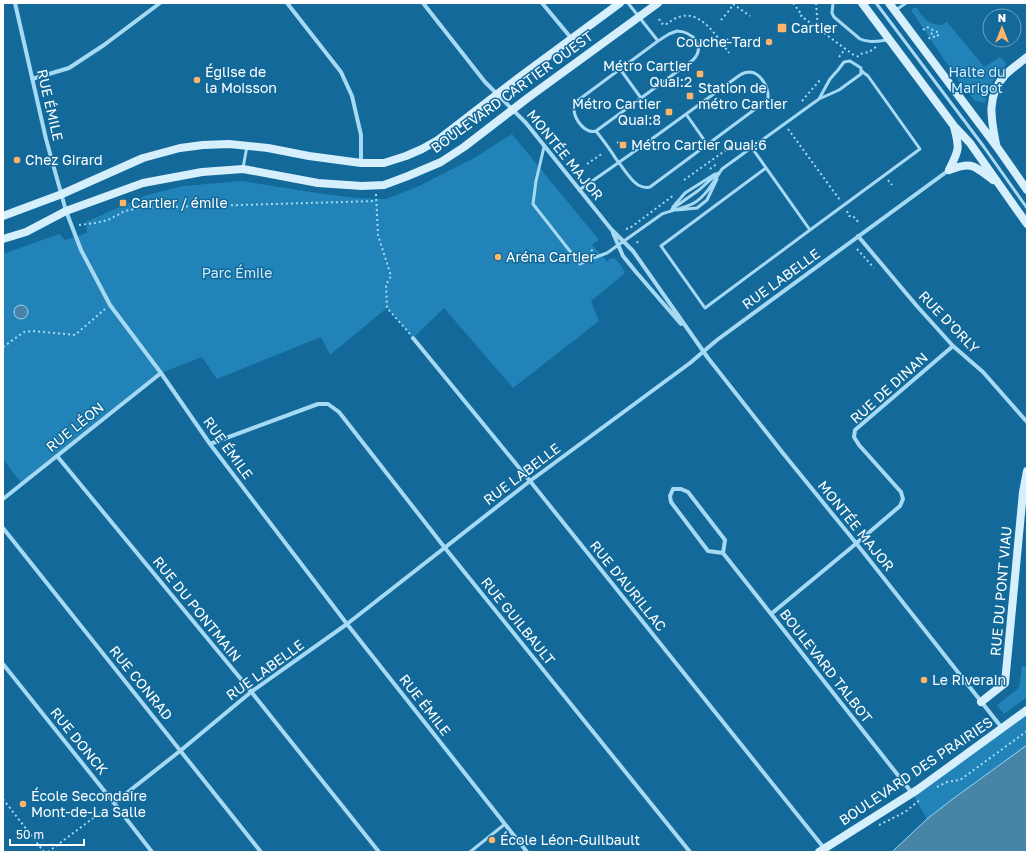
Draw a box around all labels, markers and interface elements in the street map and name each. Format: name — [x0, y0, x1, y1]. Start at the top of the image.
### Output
north arrow — [982, 8, 1022, 48]
text: N — [998, 11, 1006, 24]
place label: Cartier — [791, 19, 838, 36]
marker: Cartier — [776, 22, 788, 34]
street label: BOULEVARD CARTIER OUEST — [427, 27, 596, 156]
place label: Couche-Tard — [676, 33, 761, 50]
marker: Couche-Tard — [764, 37, 774, 47]
place label: Métro Cartier Quai:2 — [603, 57, 693, 90]
place label: Église de la Moisson — [205, 63, 277, 96]
park label: Halte du Marigot — [948, 63, 1006, 96]
street label: RUE ÉMILE — [34, 67, 67, 142]
marker: Métro Cartier Quai:2 — [695, 69, 705, 79]
marker: Église de la Moisson — [192, 75, 202, 85]
place label: Station de métro Cartier — [698, 79, 788, 112]
marker: Station de métro Cartier — [685, 91, 695, 101]
place label: Métro Cartier Quai:8 — [572, 95, 662, 128]
street label: MONTÉE MAJOR — [524, 106, 607, 203]
marker: Métro Cartier Quai:8 — [664, 107, 674, 117]
place label: Métro Cartier Quai:6 — [631, 136, 767, 153]
marker: Métro Cartier Quai:6 — [618, 140, 628, 150]
place label: Chez Girard — [25, 151, 103, 168]
marker: Chez Girard — [12, 155, 22, 165]
place label: Cartier / émile — [131, 194, 228, 211]
marker: Cartier / émile — [118, 198, 128, 208]
street label: RUE LABELLE — [739, 245, 823, 312]
place label: Aréna Cartier — [506, 248, 595, 265]
marker: Aréna Cartier — [493, 252, 503, 262]
park label: Parc Émile — [202, 264, 272, 281]
street label: RUE D'ORLY — [916, 287, 983, 356]
street label: RUE DE DINAN — [846, 348, 931, 427]
street label: RUE LÉON — [42, 398, 107, 455]
street label: RUE ÉMILE — [200, 413, 257, 482]
street label: RUE LABELLE — [480, 439, 563, 508]
street label: MONTÉE MAJOR — [815, 477, 898, 574]
street label: RUE DU PONT VIAU — [986, 525, 1015, 657]
street label: RUE D'AURILLAC — [587, 537, 670, 634]
street label: RUE DU PONTMAIN — [150, 553, 245, 665]
street label: RUE GUILBAULT — [478, 573, 559, 668]
street label: BOULEVARD TALBOT — [777, 605, 876, 726]
street label: RUE LABELLE — [223, 636, 307, 703]
street label: RUE CONRAD — [106, 642, 177, 723]
street label: RUE ÉMILE — [396, 671, 455, 739]
place label: Le Riverain — [932, 671, 1006, 688]
marker: Le Riverain — [919, 675, 929, 685]
street label: RUE DONCK — [47, 704, 112, 778]
street label: BOULEVARD DES PRAIRIES — [836, 713, 996, 828]
place label: École Secondaire Mont-de-La Salle — [31, 787, 147, 820]
marker: École Secondaire Mont-de-La Salle — [18, 799, 28, 809]
scale bar — [10, 821, 84, 847]
text: 50 m — [16, 827, 44, 842]
place label: École Léon-Guilbault — [500, 831, 640, 848]
marker: École Léon-Guilbault — [487, 835, 497, 845]

